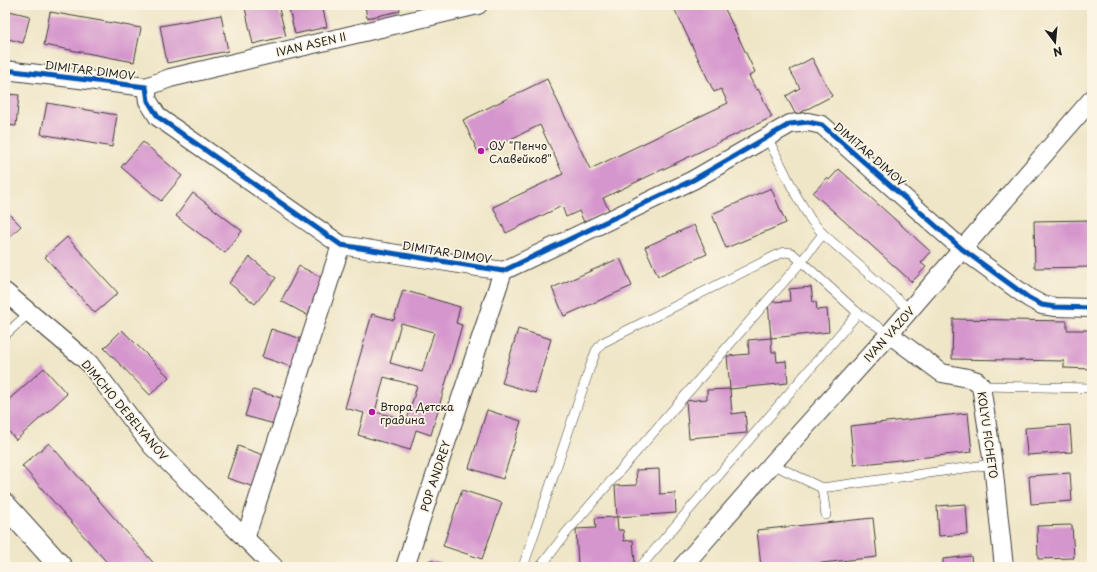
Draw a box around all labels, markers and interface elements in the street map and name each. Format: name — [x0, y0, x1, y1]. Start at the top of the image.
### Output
north arrow — [1035, 22, 1075, 62]
street label: IVAN ASEN II — [274, 28, 348, 60]
text: N — [1051, 43, 1064, 62]
street label: DIMITAR DIMOV — [44, 56, 136, 84]
street label: DIMITAR DIMOV — [830, 118, 910, 190]
place label: ОУ "Пенчо Славейков" — [489, 137, 552, 167]
marker: ОУ "Пенчо Славейков" — [476, 146, 486, 156]
street label: DIMITAR DIMOV — [401, 237, 494, 268]
street label: IVAN VAZOV — [860, 302, 919, 365]
street label: DIMCHO DEBELYANOV — [78, 356, 173, 464]
street label: KOLYU FICHETO — [973, 390, 1003, 480]
place label: Втора Детска градина — [380, 398, 454, 428]
marker: Втора Детска градина — [367, 407, 377, 417]
street label: POP ANDREY — [416, 438, 455, 514]

